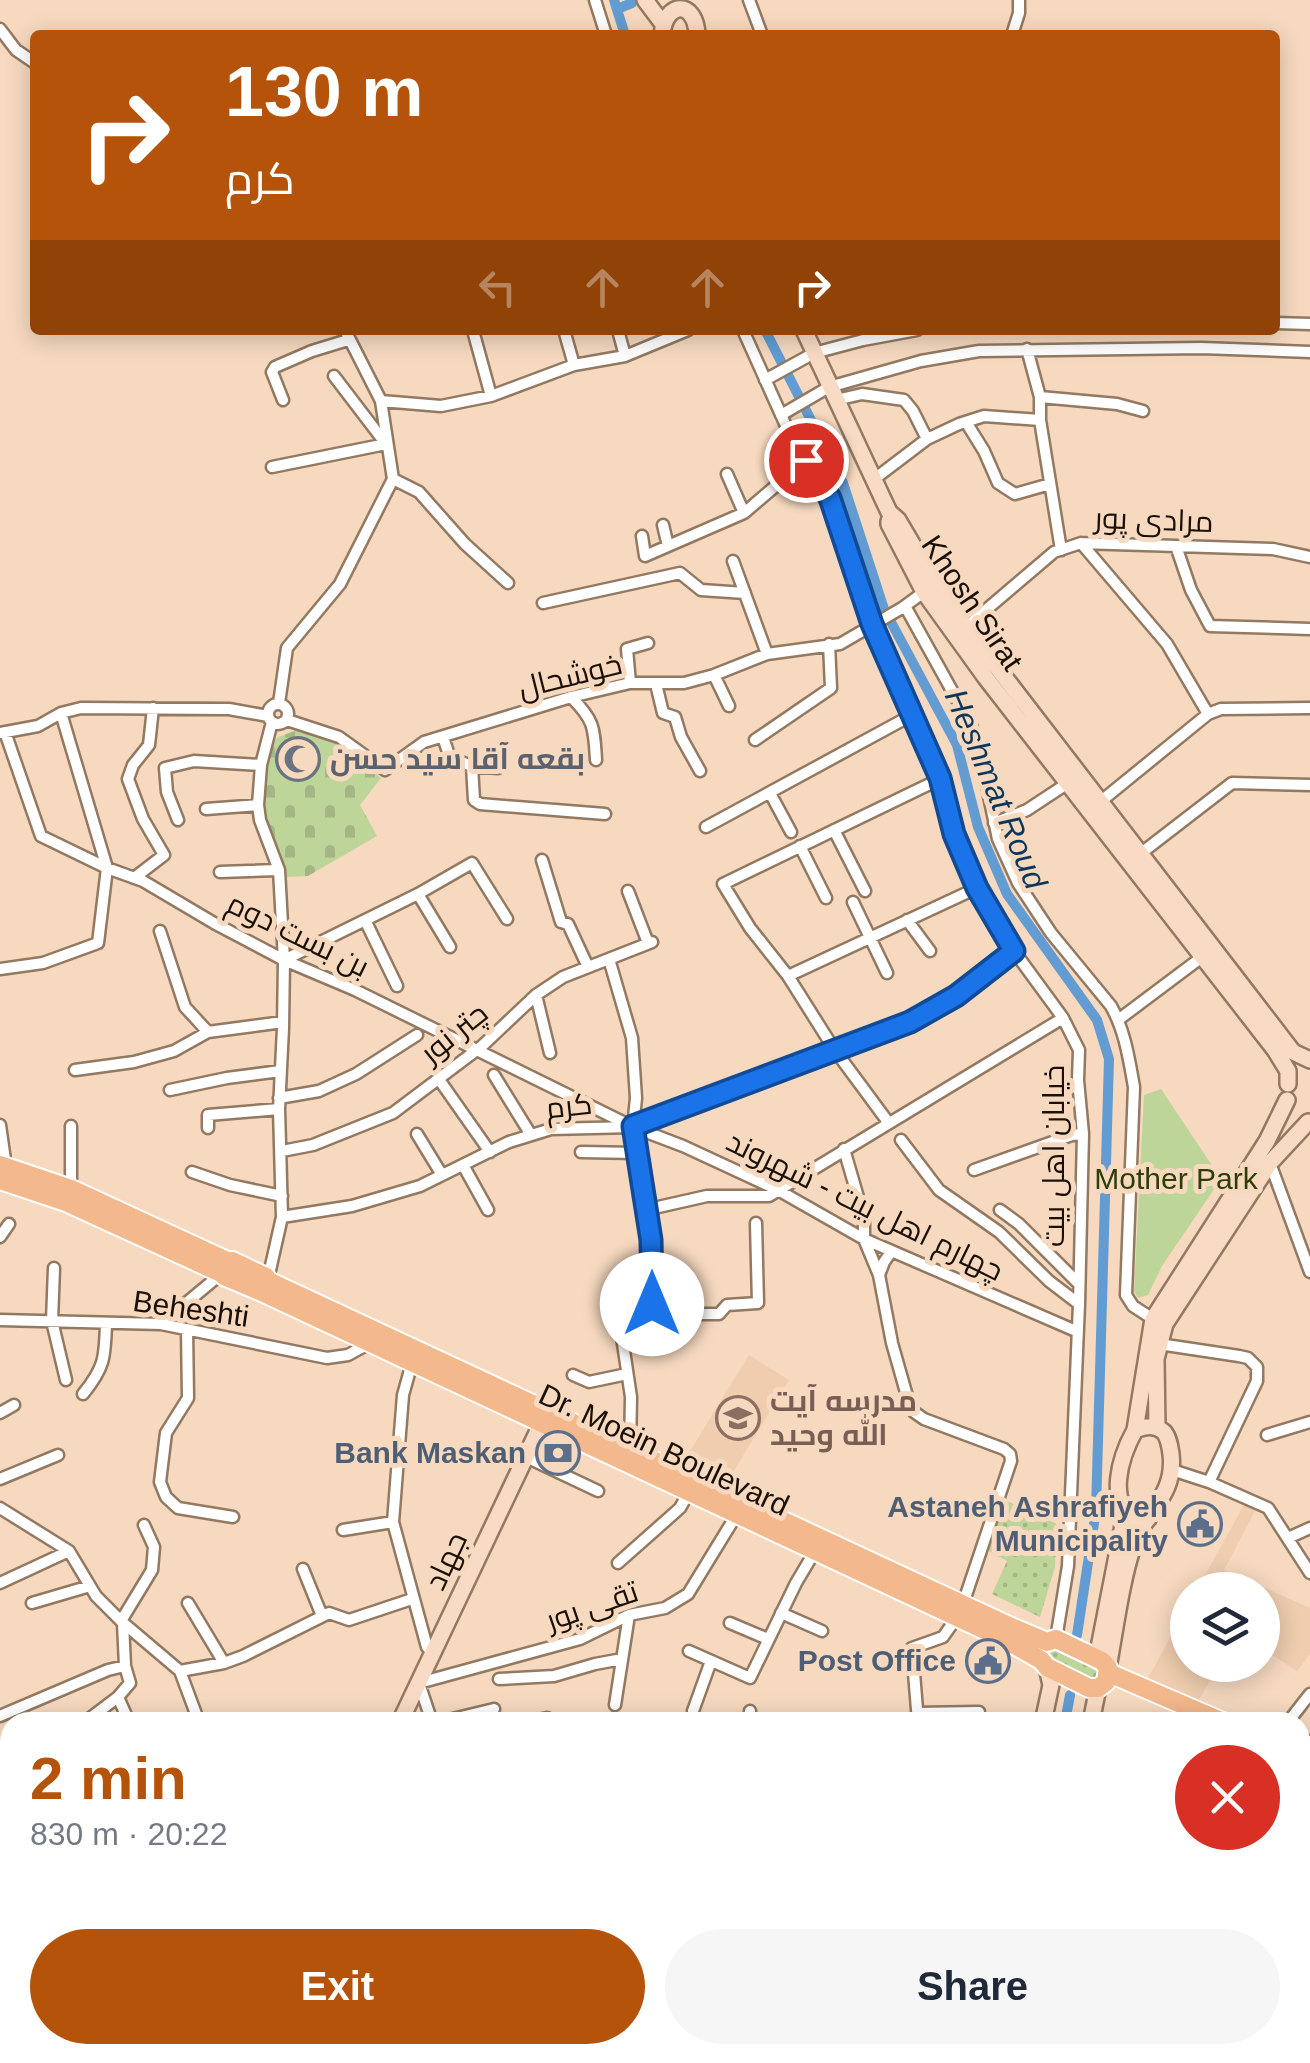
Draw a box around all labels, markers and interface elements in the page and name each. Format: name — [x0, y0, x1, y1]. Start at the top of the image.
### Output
text: 130 m — [225, 53, 423, 131]
icon: right — [60, 70, 190, 200]
text: کرم — [225, 153, 295, 204]
icon: left — [470, 260, 525, 315]
icon: ahead — [575, 260, 630, 315]
icon: ahead — [680, 260, 735, 315]
icon: right — [785, 260, 840, 315]
pin — [764, 418, 849, 503]
icon: arrive — [779, 433, 834, 488]
street label: مرادی پور — [1092, 501, 1214, 541]
street label: Khosh Sirat — [915, 529, 1030, 677]
street label: خوشحال — [515, 647, 625, 705]
water label: Heshmat Roud — [938, 684, 1055, 895]
mosque icon: بقعه آقا سید حسن — [275, 736, 321, 782]
place label: بقعه آقا سید حسن — [330, 742, 585, 777]
street label: بن بست دوم — [220, 886, 374, 987]
street label: چتر نور — [412, 996, 496, 1073]
street label: خیابان اهل بیت — [1037, 1065, 1072, 1247]
street label: کرم — [544, 1087, 594, 1128]
street label: چهارم اهل بیت - شهروند — [720, 1124, 1009, 1291]
park label: Mother Park — [1094, 1162, 1259, 1195]
position arrow — [600, 1252, 704, 1356]
street label: Beheshti — [131, 1284, 251, 1333]
street label: Dr. Moein Boulevard — [534, 1377, 794, 1522]
place label: مدرسه آیت الله وحید — [770, 1384, 917, 1453]
school or university icon: مدرسه آیت الله وحید — [715, 1395, 761, 1441]
bank icon: Bank Maskan — [535, 1430, 581, 1476]
place label: Bank Maskan — [334, 1436, 526, 1469]
place label: Astaneh Ashrafiyeh Municipality — [887, 1490, 1168, 1557]
public building icon: Astaneh Ashrafiyeh Municipality — [1177, 1501, 1223, 1547]
street label: جهاد — [418, 1527, 475, 1596]
map controls — [1170, 1572, 1280, 1682]
button: layers — [1170, 1572, 1280, 1682]
street label: تقی پور — [540, 1574, 643, 1640]
public building icon: Post Office — [965, 1638, 1011, 1684]
place label: Post Office — [798, 1644, 956, 1677]
text: 2 min — [30, 1745, 187, 1812]
button: close — [1175, 1745, 1280, 1850]
text: 830 m · 20:22 — [30, 1816, 227, 1852]
button: Exit — [30, 1929, 645, 2044]
button: Share — [665, 1929, 1280, 2044]

